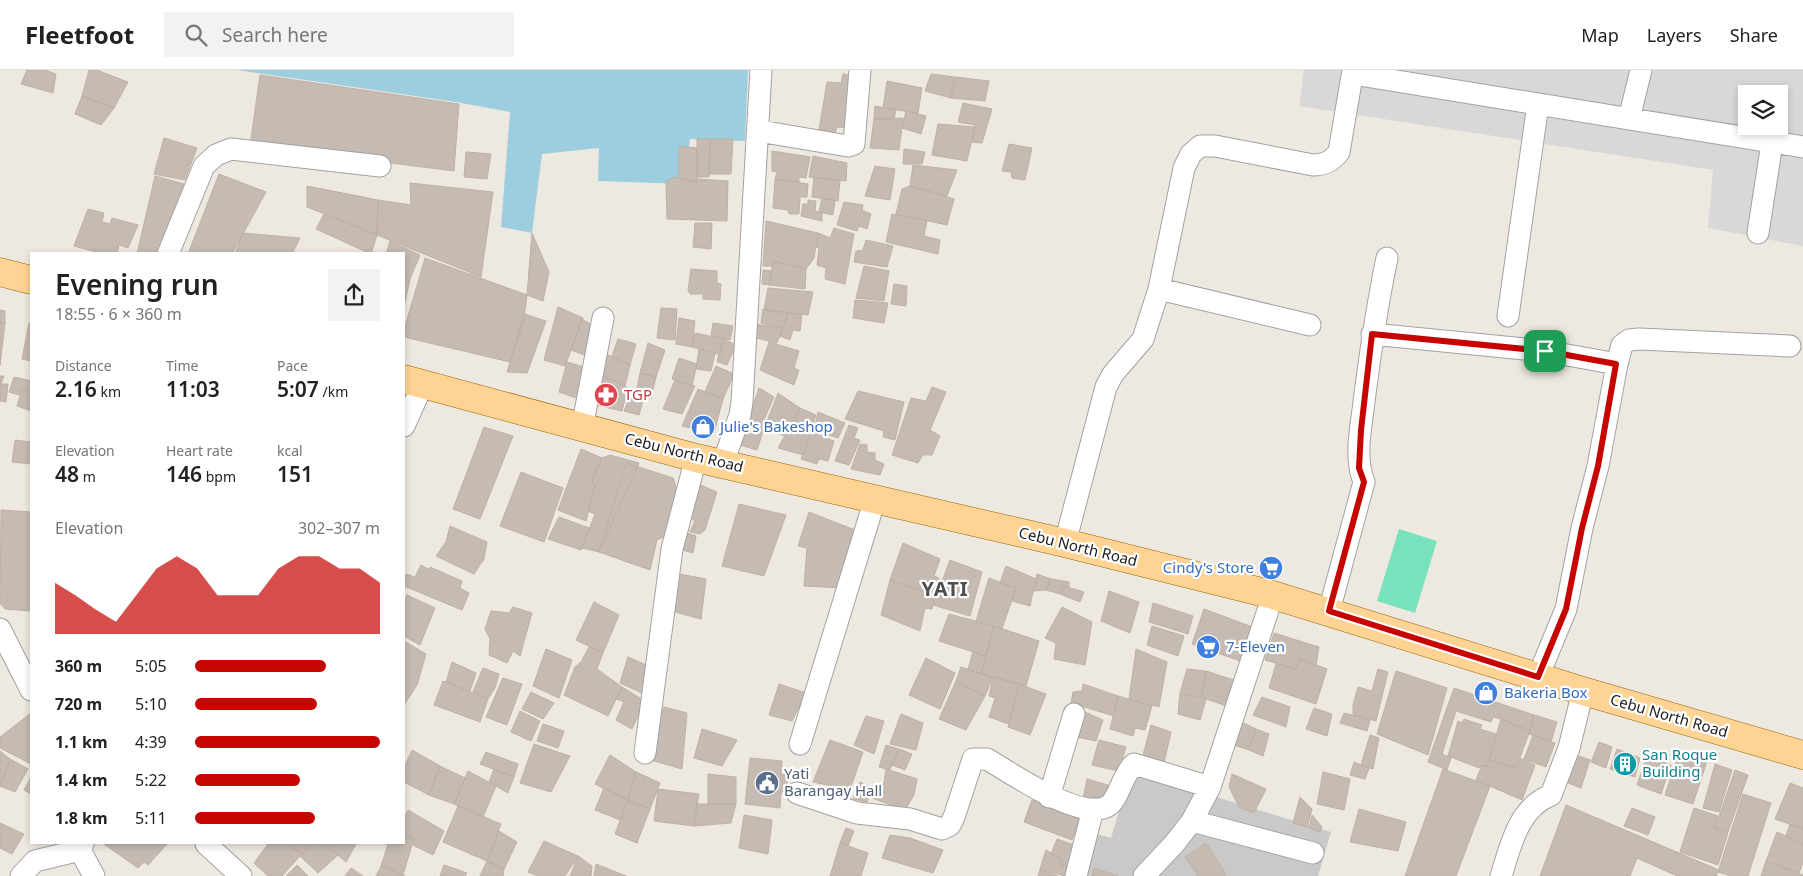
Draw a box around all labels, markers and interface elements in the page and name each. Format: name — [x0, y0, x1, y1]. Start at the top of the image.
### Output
search box — [164, 12, 514, 57]
text: Fleetfoot — [25, 18, 134, 51]
icon: search — [182, 21, 210, 49]
text: Search here — [222, 22, 328, 48]
text: Map — [1581, 23, 1619, 47]
text: Layers — [1647, 23, 1702, 47]
text: Share — [1730, 23, 1778, 47]
map controls — [1738, 85, 1788, 135]
button: layers — [1738, 85, 1788, 135]
text: Evening run — [55, 265, 219, 303]
button: share — [328, 269, 380, 321]
text: 18:55 · 6 × 360 m — [55, 303, 182, 325]
pin — [1524, 330, 1566, 372]
icon: arrive — [1531, 337, 1559, 365]
text: Distance — [55, 356, 112, 375]
text: Time — [166, 356, 198, 375]
text: Pace — [277, 356, 308, 375]
text: 2.16 — [55, 375, 97, 403]
text: 11:03 — [166, 375, 220, 403]
text: 5:07 — [277, 375, 319, 403]
text: km — [97, 382, 121, 401]
text: /km — [319, 382, 348, 401]
pharmacy icon: TGP — [593, 382, 619, 408]
place label: TGP — [624, 384, 652, 404]
shop icon: Julie's Bakeshop — [690, 414, 716, 440]
place label: Julie's Bakeshop — [718, 416, 833, 436]
street label: Cebu North Road — [623, 428, 746, 476]
text: Elevation — [55, 441, 115, 460]
text: Heart rate — [166, 441, 233, 460]
text: kcal — [277, 441, 303, 460]
text: 48 — [55, 460, 79, 488]
text: 146 — [166, 460, 202, 488]
text: 151 — [277, 460, 313, 488]
text: m — [79, 467, 96, 486]
text: bpm — [202, 467, 236, 486]
text: Elevation — [55, 517, 123, 539]
text: 302–307 m — [298, 517, 380, 539]
street label: Cebu North Road — [1017, 522, 1140, 570]
supermarket icon: Cindy's Store — [1258, 555, 1284, 581]
place label: Cindy's Store — [1163, 557, 1254, 577]
district label: YATI — [921, 575, 969, 602]
supermarket icon: 7-Eleven — [1195, 634, 1221, 660]
place label: 7-Eleven — [1226, 636, 1285, 656]
text: 360 m — [55, 655, 102, 677]
text: 5:05 — [135, 655, 167, 677]
shop icon: Bakeria Box — [1473, 680, 1499, 706]
place label: Bakeria Box — [1504, 682, 1588, 702]
street label: Cebu North Road — [1608, 689, 1730, 741]
text: 720 m — [55, 693, 102, 715]
text: 5:10 — [135, 693, 167, 715]
text: 1.1 km — [55, 731, 107, 753]
text: 4:39 — [135, 731, 167, 753]
place label: San Roque Building — [1642, 744, 1717, 781]
building icon: San Roque Building — [1612, 751, 1638, 777]
place label: Yati Barangay Hall — [784, 763, 882, 800]
text: 1.4 km — [55, 769, 107, 791]
text: 5:22 — [135, 769, 167, 791]
public building icon: Yati Barangay Hall — [754, 770, 780, 796]
text: 1.8 km — [55, 807, 107, 829]
text: 5:11 — [135, 807, 167, 829]

